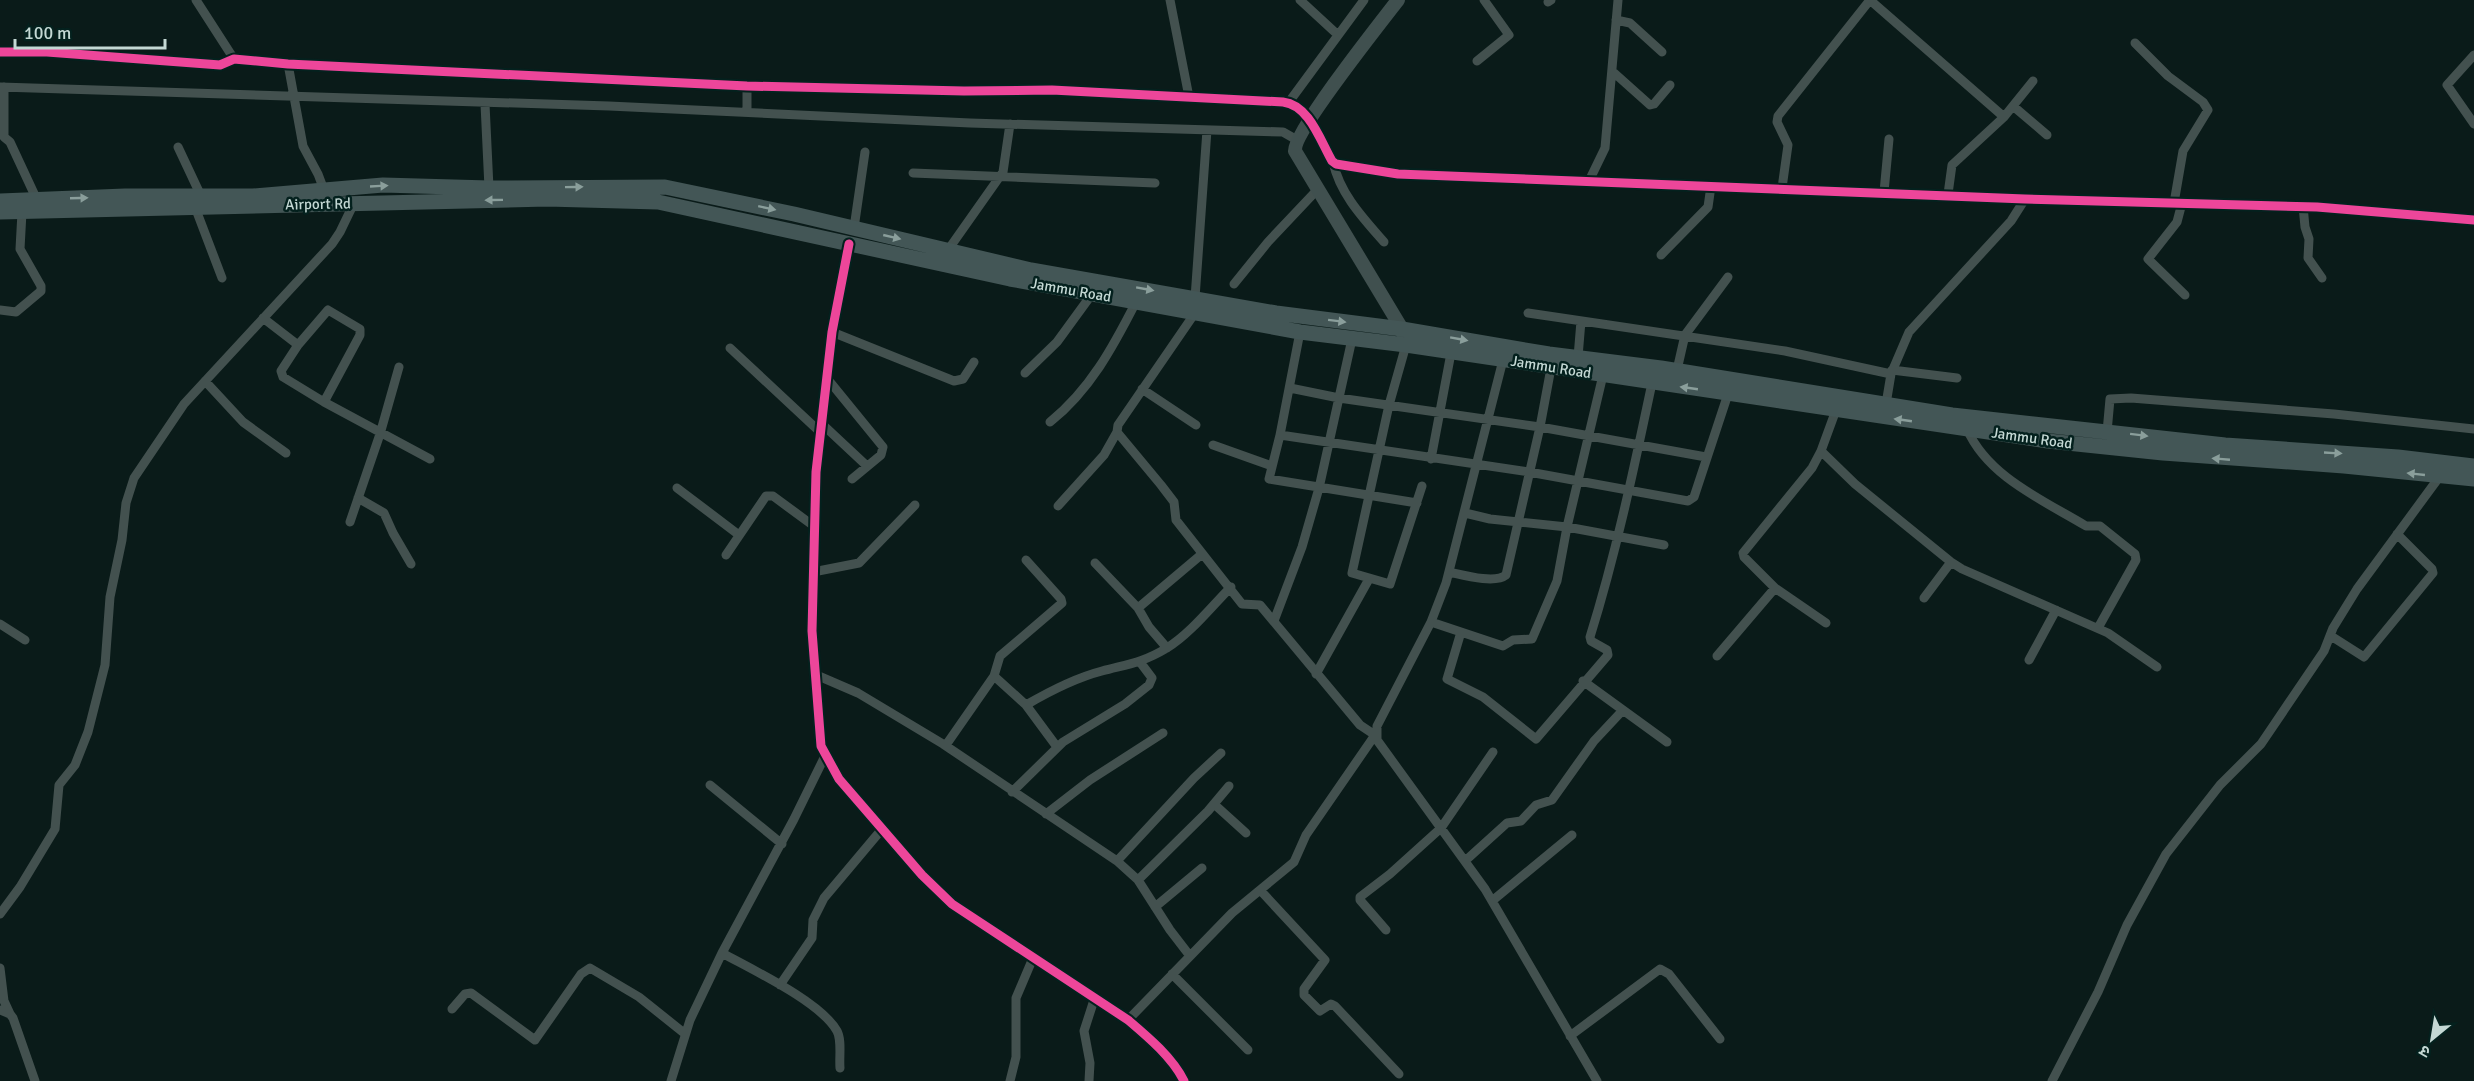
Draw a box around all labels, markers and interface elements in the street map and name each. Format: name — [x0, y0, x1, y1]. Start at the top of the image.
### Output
scale bar — [15, 12, 165, 50]
text: 100 m — [24, 22, 71, 44]
one-way arrow — [370, 182, 389, 191]
one-way arrow — [564, 182, 583, 191]
one-way arrow — [70, 193, 89, 203]
street label: Airport Rd — [285, 194, 351, 214]
one-way arrow — [484, 195, 503, 205]
one-way arrow — [757, 204, 776, 213]
one-way arrow — [883, 232, 901, 242]
street label: Jammu Road — [1029, 274, 1113, 306]
one-way arrow — [1135, 285, 1154, 294]
one-way arrow — [1327, 316, 1346, 325]
one-way arrow — [1450, 334, 1469, 343]
street label: Jammu Road — [1509, 352, 1593, 382]
one-way arrow — [1680, 384, 1699, 393]
one-way arrow — [1893, 415, 1912, 424]
street label: Jammu Road — [1990, 423, 2074, 453]
one-way arrow — [2130, 431, 2149, 440]
one-way arrow — [2324, 449, 2343, 458]
one-way arrow — [2212, 454, 2231, 464]
one-way arrow — [2406, 469, 2425, 479]
north arrow — [2402, 1009, 2462, 1069]
text: उ — [2415, 1040, 2434, 1062]

